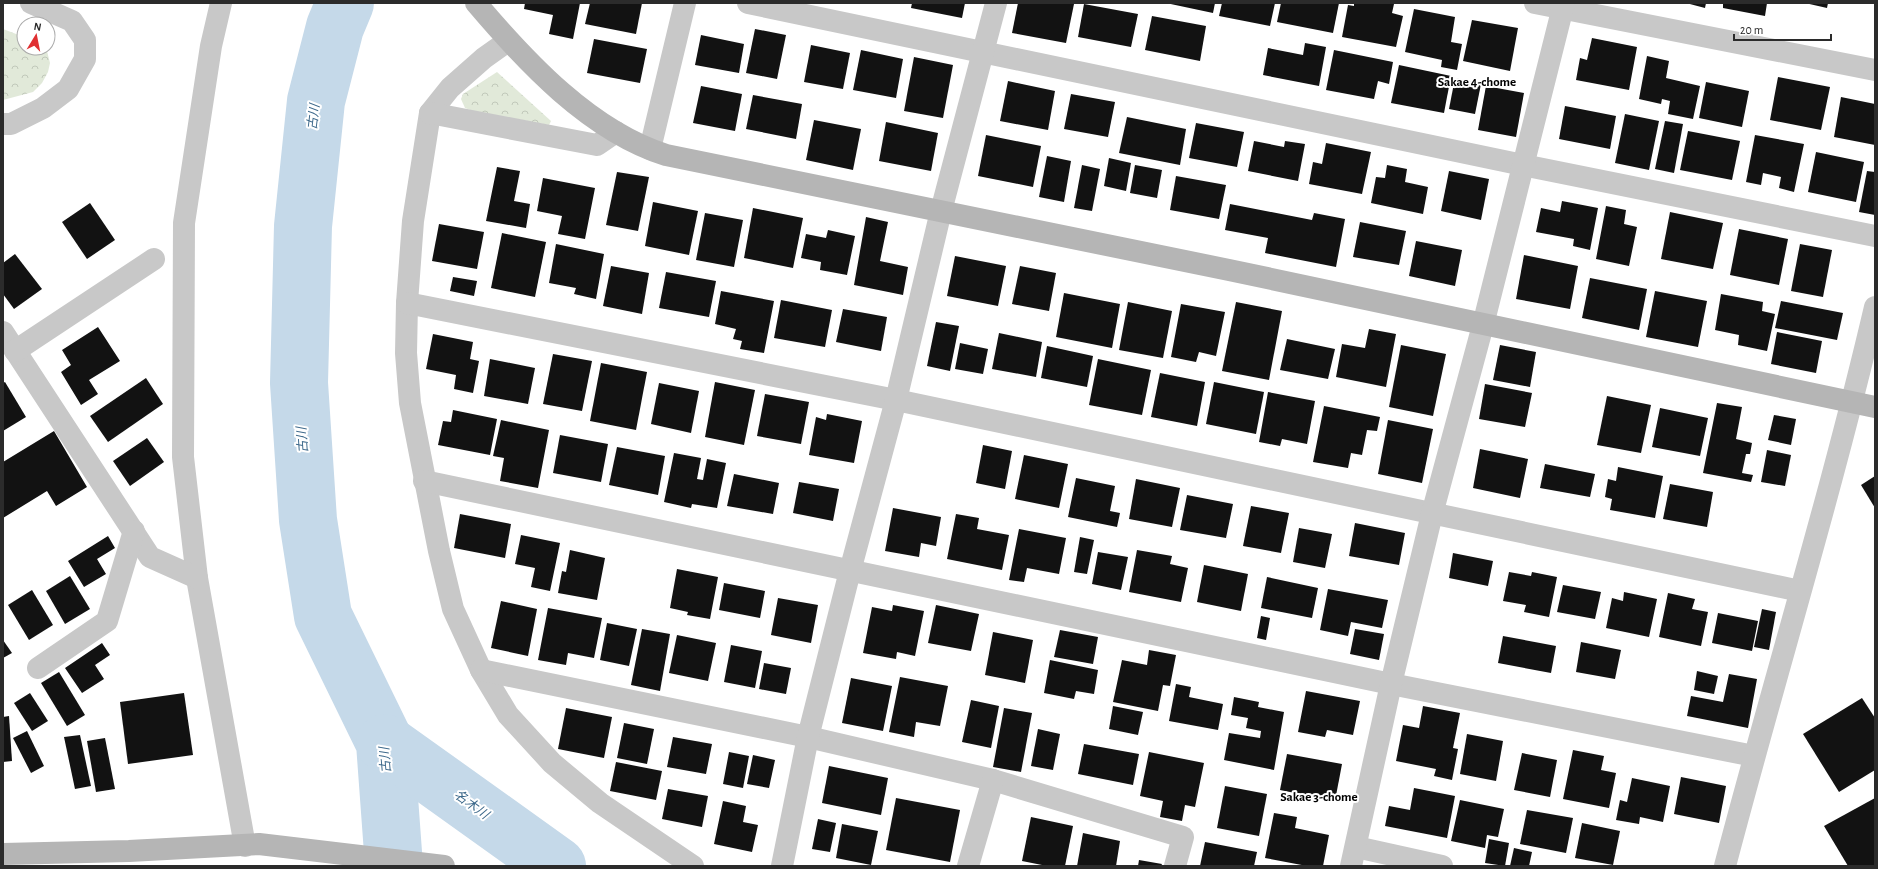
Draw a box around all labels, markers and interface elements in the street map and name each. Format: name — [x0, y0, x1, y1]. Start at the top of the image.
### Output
north arrow — [16, 16, 56, 56]
scale bar — [1734, 16, 1831, 42]
text: N — [33, 21, 42, 33]
text: 20 m — [1740, 24, 1763, 36]
district label: Sakae 4-chome — [1438, 76, 1516, 89]
water label: 古川 — [305, 101, 322, 131]
water label: 古川 — [294, 425, 310, 453]
water label: 古川 — [377, 744, 394, 774]
water label: 名木川 — [451, 787, 493, 823]
district label: Sakae 3-chome — [1280, 791, 1358, 804]

